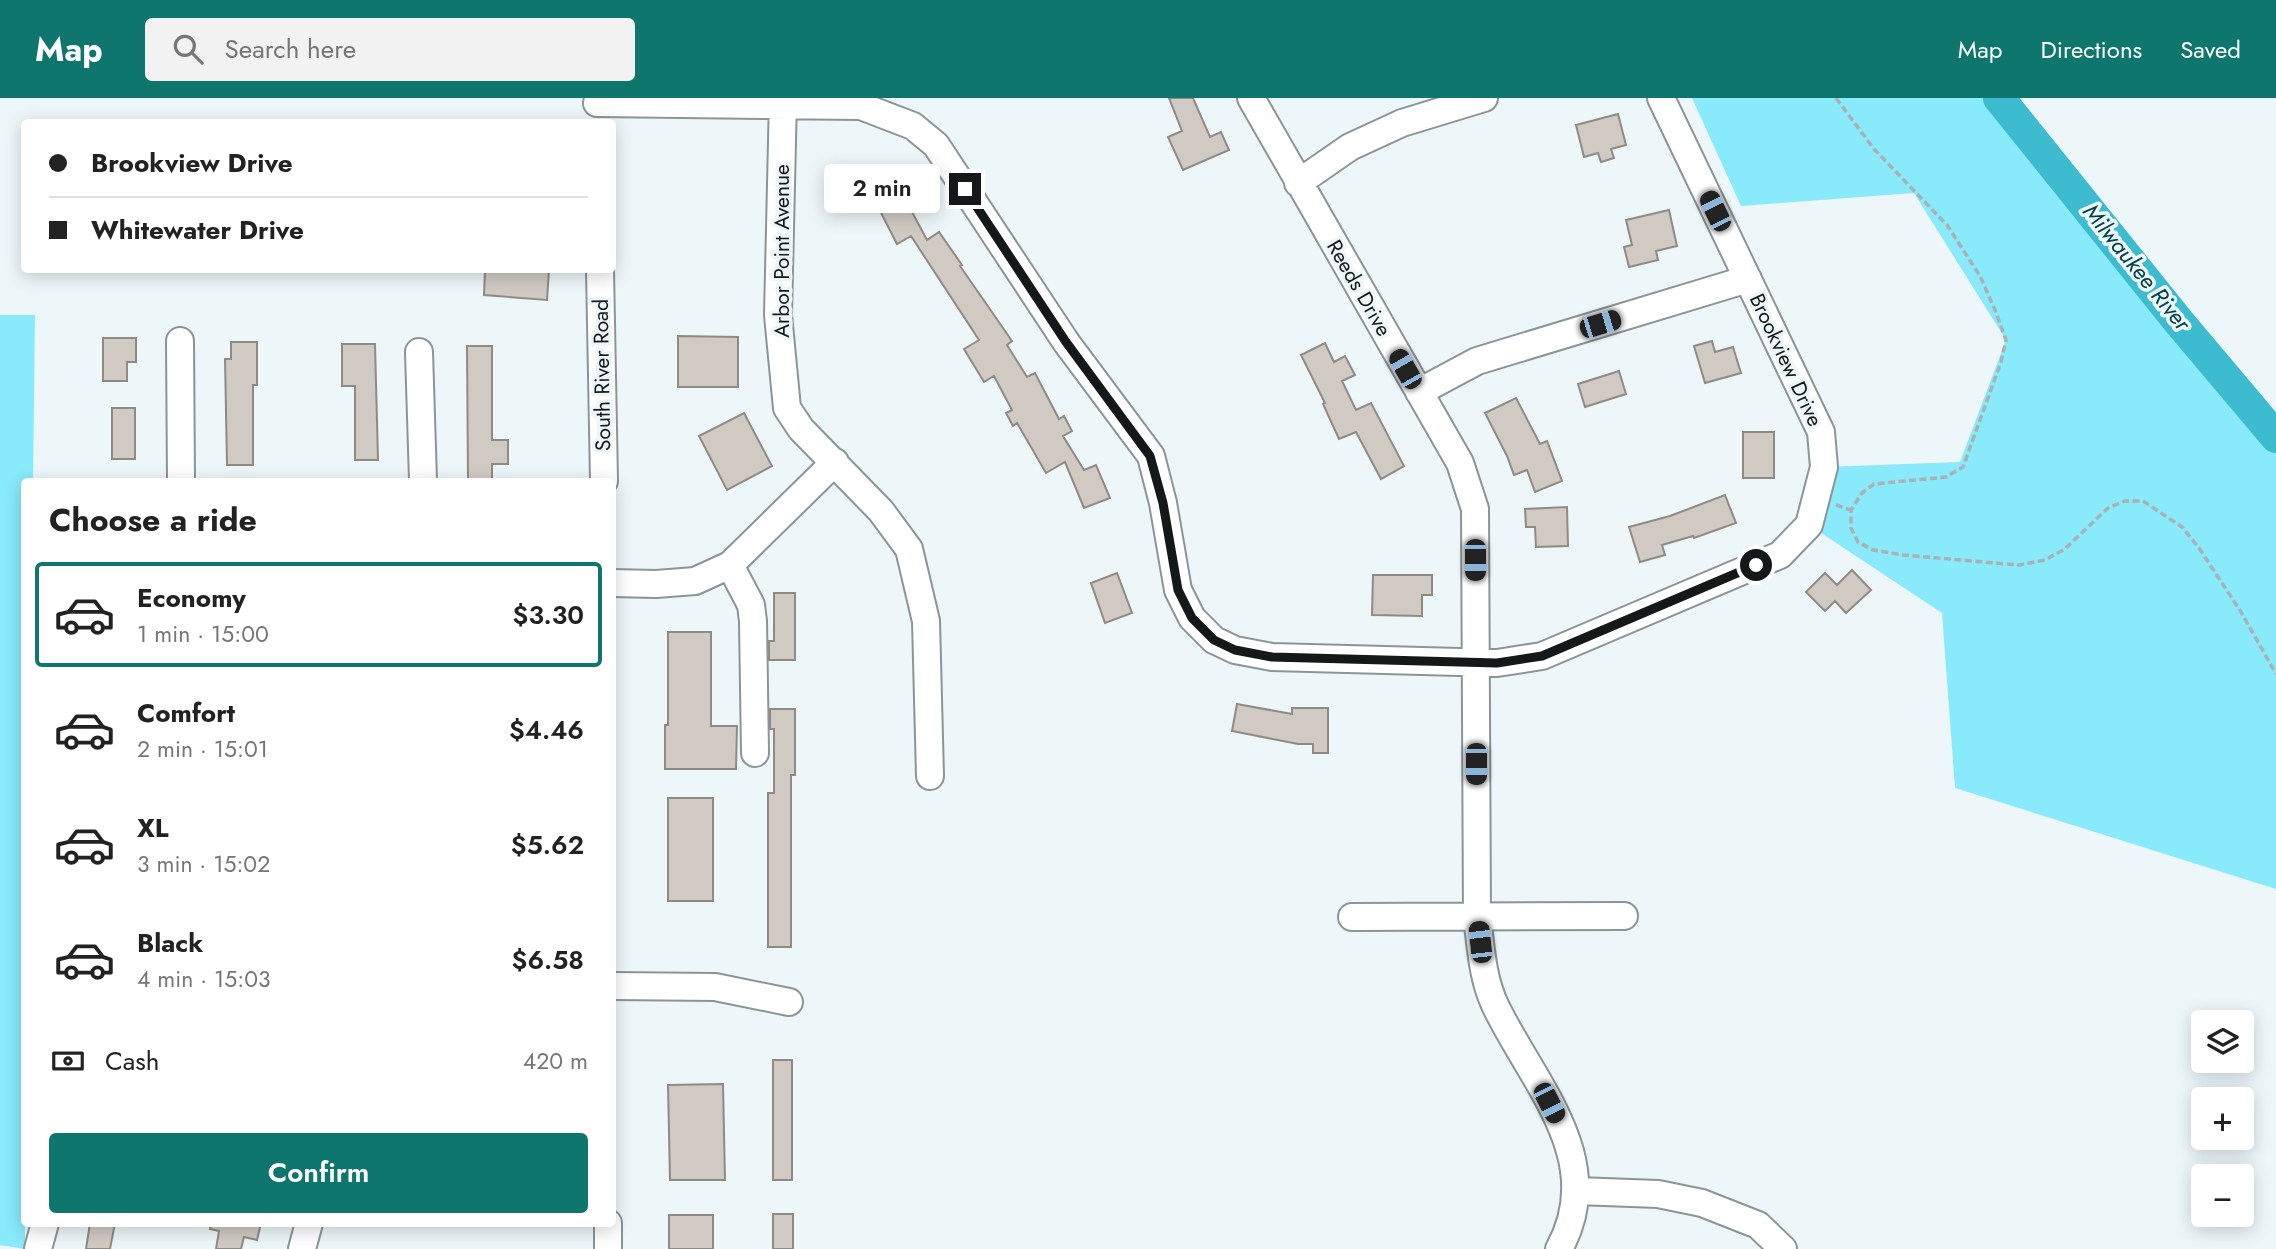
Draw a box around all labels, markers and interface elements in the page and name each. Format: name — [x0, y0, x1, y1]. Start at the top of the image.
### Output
search box — [145, 18, 635, 81]
text: Map — [35, 26, 103, 73]
icon: search — [169, 30, 207, 68]
text: Search here — [225, 30, 356, 68]
text: Map — [1958, 32, 2003, 67]
text: Directions — [2041, 32, 2142, 67]
text: Saved — [2180, 32, 2241, 67]
text: Brookview Drive — [91, 144, 293, 182]
street label: Arbor Point Avenue — [767, 164, 797, 338]
callout: 2 min — [825, 164, 940, 214]
text: 2 min — [852, 171, 912, 205]
route end — [949, 173, 981, 205]
car — [1697, 188, 1734, 234]
water label: Milwaukee River — [2075, 196, 2200, 339]
text: Whitewater Drive — [91, 211, 304, 249]
street label: Reeds Drive — [1319, 234, 1399, 342]
street label: Brookview Drive — [1742, 289, 1830, 432]
street label: South River Road — [586, 299, 618, 451]
car — [1577, 308, 1624, 340]
car — [1386, 346, 1425, 392]
text: Choose a ride — [49, 497, 257, 543]
car — [1465, 539, 1486, 581]
route start — [1740, 549, 1772, 581]
text: Economy — [137, 579, 246, 617]
icon: car — [53, 583, 116, 646]
text: $3.30 — [513, 596, 584, 634]
text: 1 min · 15:00 — [137, 617, 269, 651]
text: Comfort — [137, 694, 235, 732]
icon: car — [53, 698, 116, 761]
text: $4.46 — [509, 711, 584, 749]
text: 2 min · 15:01 — [137, 732, 268, 766]
car — [1466, 743, 1487, 785]
text: XL — [137, 809, 169, 847]
icon: car — [53, 813, 116, 876]
text: $5.62 — [511, 826, 584, 864]
text: 3 min · 15:02 — [137, 847, 270, 881]
car — [1468, 920, 1493, 964]
text: Black — [137, 924, 203, 962]
icon: car — [53, 928, 116, 991]
text: $6.58 — [512, 941, 584, 979]
text: 4 min · 15:03 — [137, 962, 271, 996]
map controls — [2191, 1010, 2254, 1227]
button: layers — [2191, 1010, 2254, 1073]
icon: cash — [49, 1042, 87, 1080]
text: Cash — [105, 1042, 159, 1080]
text: 420 m — [523, 1044, 588, 1078]
car — [1531, 1080, 1568, 1126]
button: + — [2191, 1087, 2254, 1150]
button: Confirm — [49, 1133, 588, 1213]
button: − — [2191, 1164, 2254, 1227]

